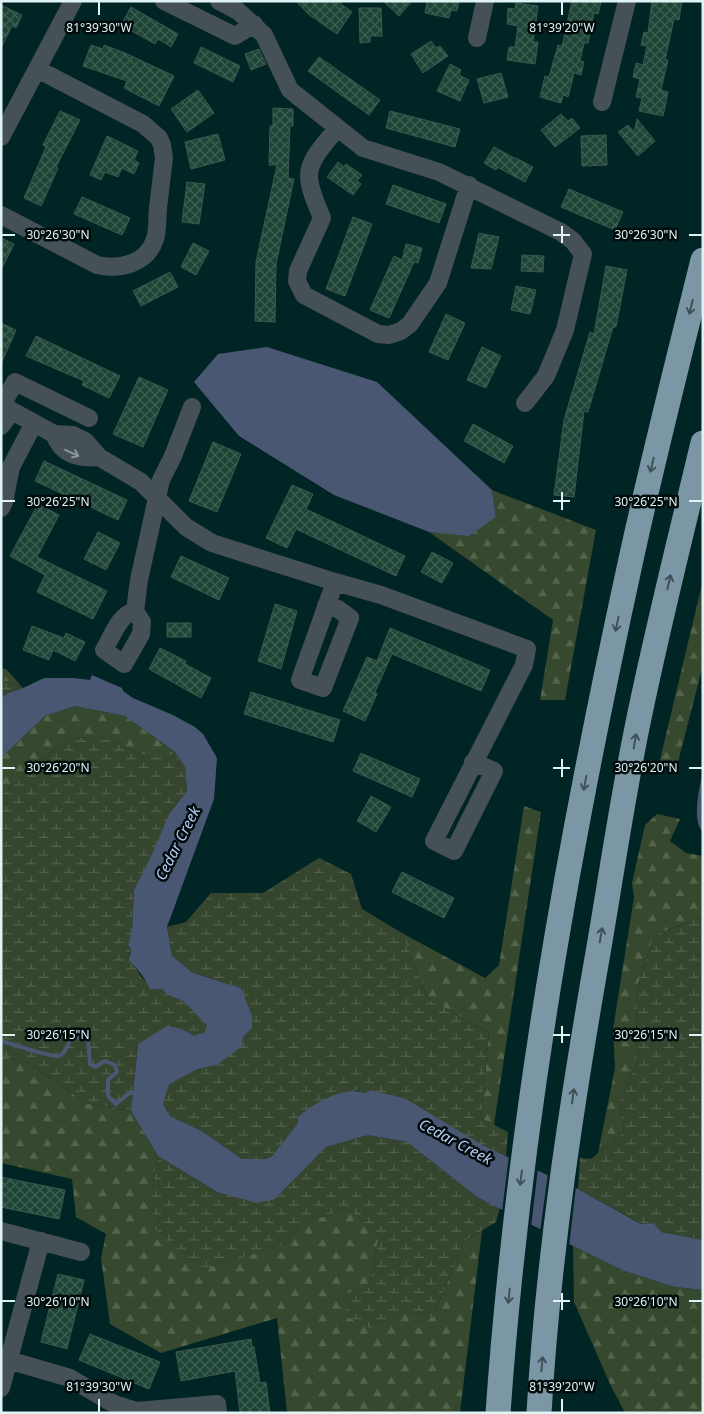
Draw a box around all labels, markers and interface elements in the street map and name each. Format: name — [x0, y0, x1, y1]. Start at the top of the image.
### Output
text: 81°39'30"W — [66, 19, 132, 36]
text: 81°39'20"W — [529, 19, 595, 36]
text: 30°26'30"N — [26, 226, 90, 243]
text: 30°26'30"N — [614, 226, 678, 243]
one-way arrow — [686, 299, 695, 315]
one-way arrow — [64, 449, 79, 458]
one-way arrow — [647, 457, 656, 473]
text: 30°26'25"N — [26, 493, 90, 510]
text: 30°26'25"N — [614, 493, 678, 510]
one-way arrow — [665, 575, 674, 591]
one-way arrow — [612, 615, 621, 631]
one-way arrow — [630, 733, 640, 749]
text: 30°26'20"N — [26, 759, 90, 776]
text: 30°26'20"N — [614, 759, 678, 776]
one-way arrow — [580, 775, 589, 791]
water label: Cedar Creek — [150, 802, 204, 883]
one-way arrow — [596, 928, 606, 944]
text: 30°26'15"N — [26, 1026, 90, 1043]
text: 30°26'15"N — [614, 1026, 678, 1043]
one-way arrow — [569, 1088, 579, 1104]
water label: Cedar Creek — [416, 1113, 497, 1169]
one-way arrow — [516, 1170, 526, 1186]
one-way arrow — [504, 1287, 513, 1303]
text: 30°26'10"N — [26, 1293, 90, 1310]
text: 30°26'10"N — [614, 1293, 678, 1310]
one-way arrow — [538, 1356, 547, 1372]
text: 81°39'30"W — [66, 1378, 132, 1395]
text: 81°39'20"W — [529, 1378, 595, 1395]

